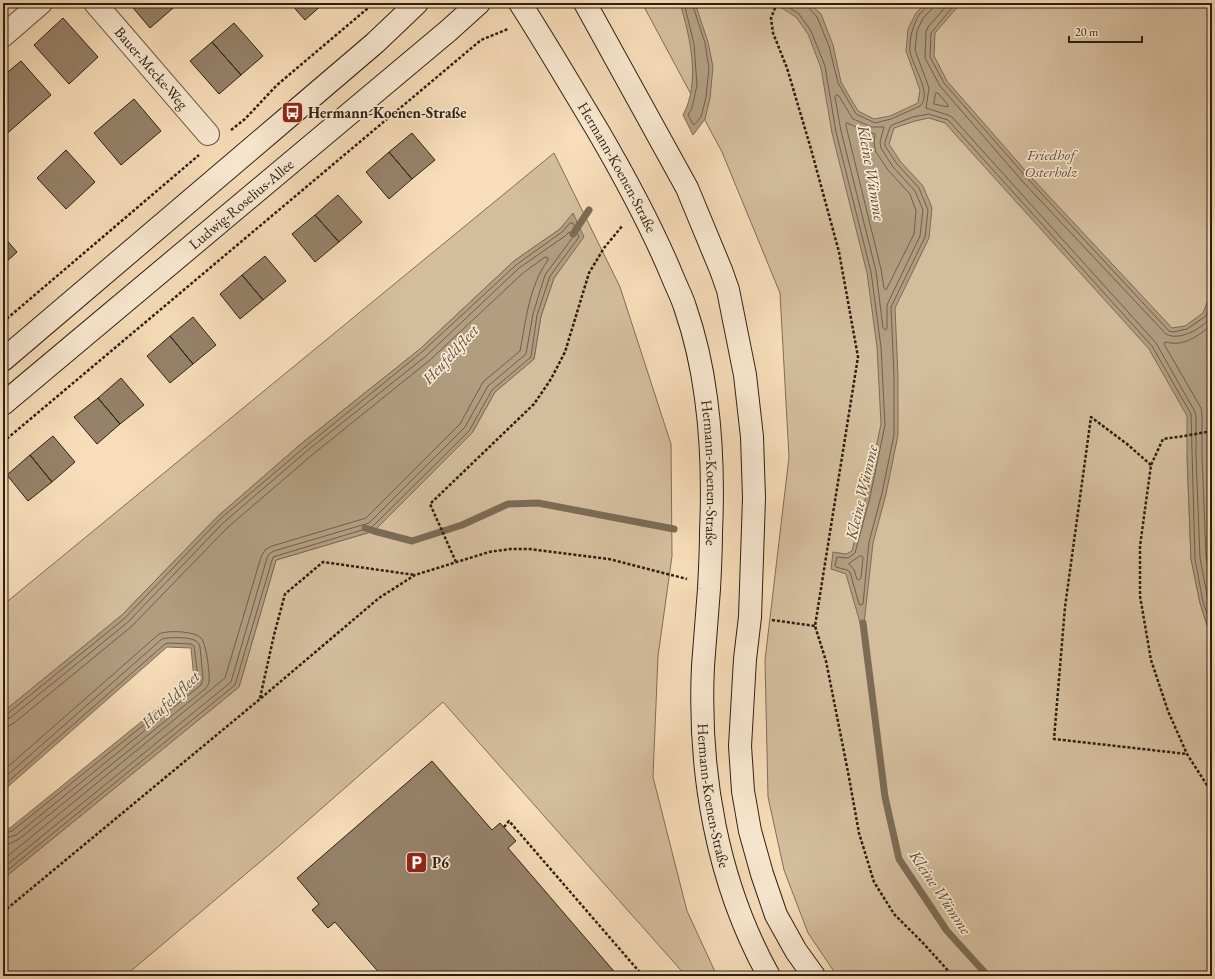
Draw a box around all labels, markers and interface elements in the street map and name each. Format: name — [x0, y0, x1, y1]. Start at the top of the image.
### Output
scale bar — [1069, 18, 1142, 44]
street label: Bauer-Mecke-Weg — [111, 22, 193, 113]
text: 20 m — [1075, 24, 1099, 40]
street label: Hermann-Koenen-Straße — [574, 98, 661, 236]
bus stop icon: Hermann-Koenen-Straße — [280, 100, 306, 126]
place label: Hermann-Koenen-Straße — [308, 103, 467, 122]
water label: Kleine Wümme — [853, 123, 890, 223]
park label: Friedhof Osterholz — [1025, 145, 1078, 181]
street label: Ludwig-Roselius-Allee — [185, 154, 297, 253]
water label: Heufeldfleet — [417, 319, 484, 389]
street label: Hermann-Koenen-Straße — [697, 399, 722, 546]
water label: Kleine Wümme — [840, 442, 883, 543]
water label: Heufeldfleet — [136, 665, 205, 733]
street label: Hermann-Koenen-Straße — [694, 723, 734, 870]
water label: Kleine Wümme — [904, 846, 977, 939]
parking icon: P6 — [404, 850, 430, 876]
place label: P6 — [432, 853, 449, 872]

